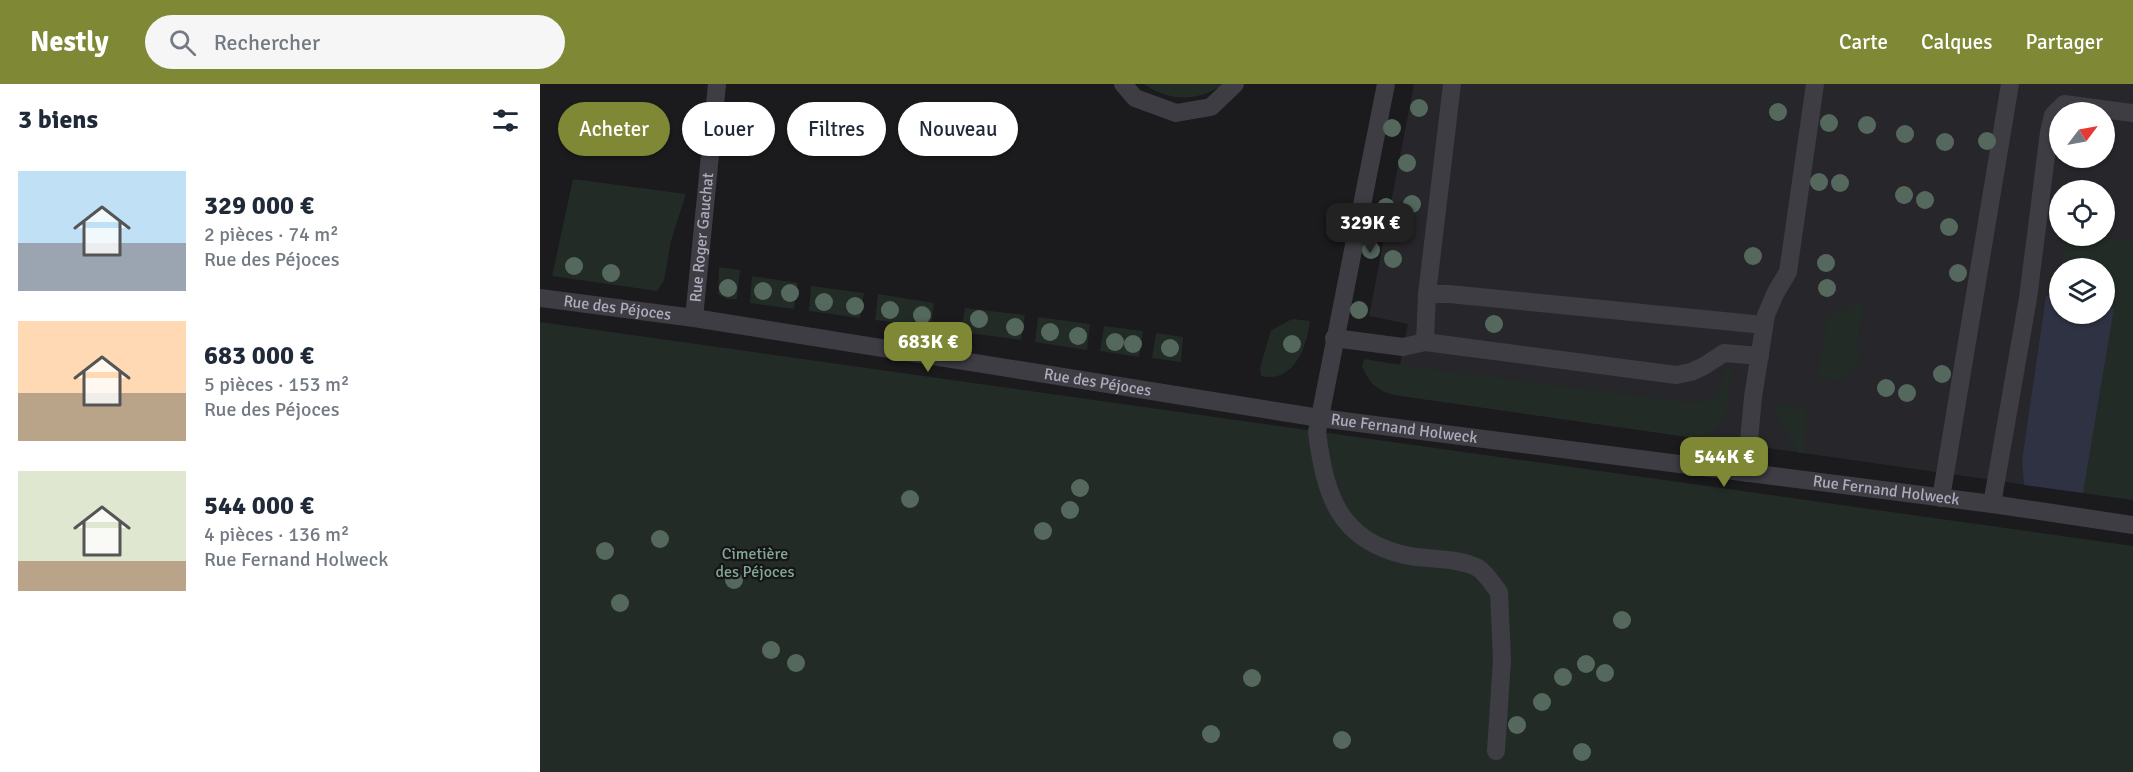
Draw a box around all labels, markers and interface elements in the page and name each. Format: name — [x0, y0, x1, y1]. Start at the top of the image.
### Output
search box — [145, 15, 565, 69]
text: Nestly — [30, 25, 109, 59]
icon: search — [166, 26, 199, 59]
text: Rechercher — [214, 29, 320, 56]
text: Carte — [1839, 29, 1888, 55]
text: Calques — [1921, 29, 1992, 55]
text: Partager — [2025, 29, 2103, 55]
chip: Acheter — [558, 102, 670, 156]
chip: Louer — [682, 102, 775, 156]
chip: Filtres — [787, 102, 886, 156]
chip: Nouveau — [898, 102, 1018, 156]
north arrow — [2049, 102, 2115, 168]
map controls — [2049, 102, 2115, 324]
text: 3 biens — [18, 104, 98, 136]
icon: filters — [489, 104, 522, 137]
street label: Rue Roger Gauchat — [686, 171, 718, 303]
button: locate — [2049, 180, 2115, 246]
text: 329 000 € — [204, 190, 314, 222]
icon: home — [66, 195, 138, 267]
pin: 329K € — [1321, 203, 1419, 254]
text: 329K € — [1340, 210, 1400, 235]
text: 2 pièces · 74 m² — [204, 222, 339, 247]
text: Rue des Péjoces — [204, 247, 339, 272]
button: layers — [2049, 258, 2115, 324]
street label: Rue des Péjoces — [562, 291, 672, 325]
pin: 683K € — [879, 322, 977, 373]
text: 683K € — [898, 329, 958, 354]
text: 683 000 € — [204, 340, 314, 372]
icon: home — [66, 345, 138, 417]
street label: Rue des Péjoces — [1042, 364, 1153, 401]
text: 5 pièces · 153 m² — [204, 372, 349, 397]
text: Rue des Péjoces — [204, 397, 339, 422]
street label: Rue Fernand Holweck — [1330, 409, 1479, 448]
pin: 544K € — [1675, 437, 1773, 488]
text: 544K € — [1694, 444, 1754, 469]
street label: Rue Fernand Holweck — [1812, 471, 1961, 510]
text: 544 000 € — [204, 490, 314, 522]
icon: home — [66, 495, 138, 567]
text: 4 pièces · 136 m² — [204, 522, 349, 547]
park label: Cimetière des Péjoces — [716, 544, 794, 582]
text: Rue Fernand Holweck — [204, 547, 388, 572]

